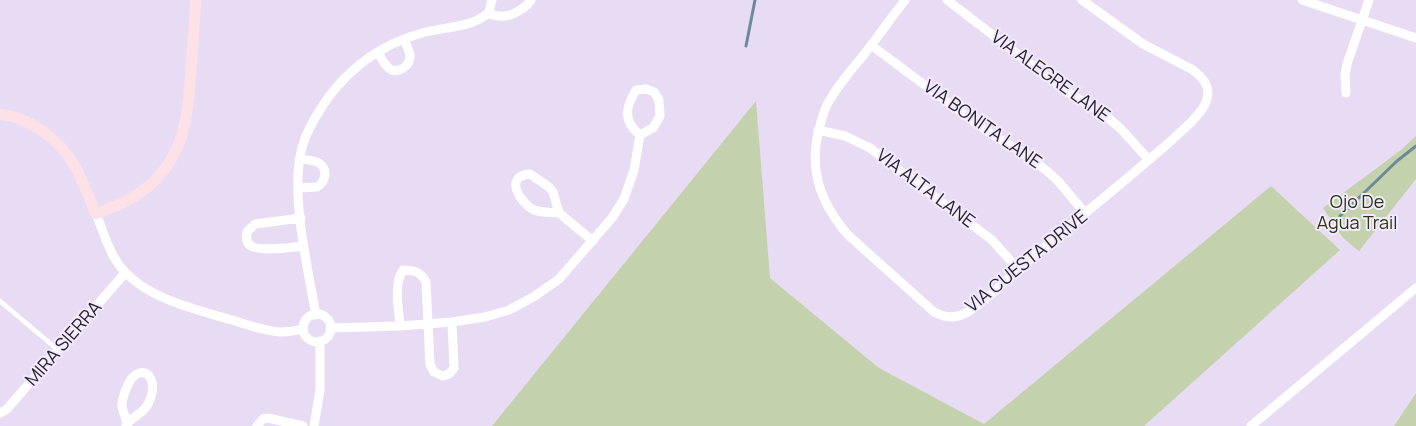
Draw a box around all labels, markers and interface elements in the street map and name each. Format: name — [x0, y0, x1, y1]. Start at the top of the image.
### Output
street label: VIA ALEGRE LANE — [986, 27, 1114, 127]
street label: VIA BONITA LANE — [919, 76, 1045, 174]
street label: VIA ALTA LANE — [872, 145, 978, 233]
park label: Ojo De Agua Trail — [1317, 192, 1397, 234]
street label: VIA CUESTA DRIVE — [962, 206, 1092, 318]
street label: MIRA SIERRA — [21, 297, 107, 391]

